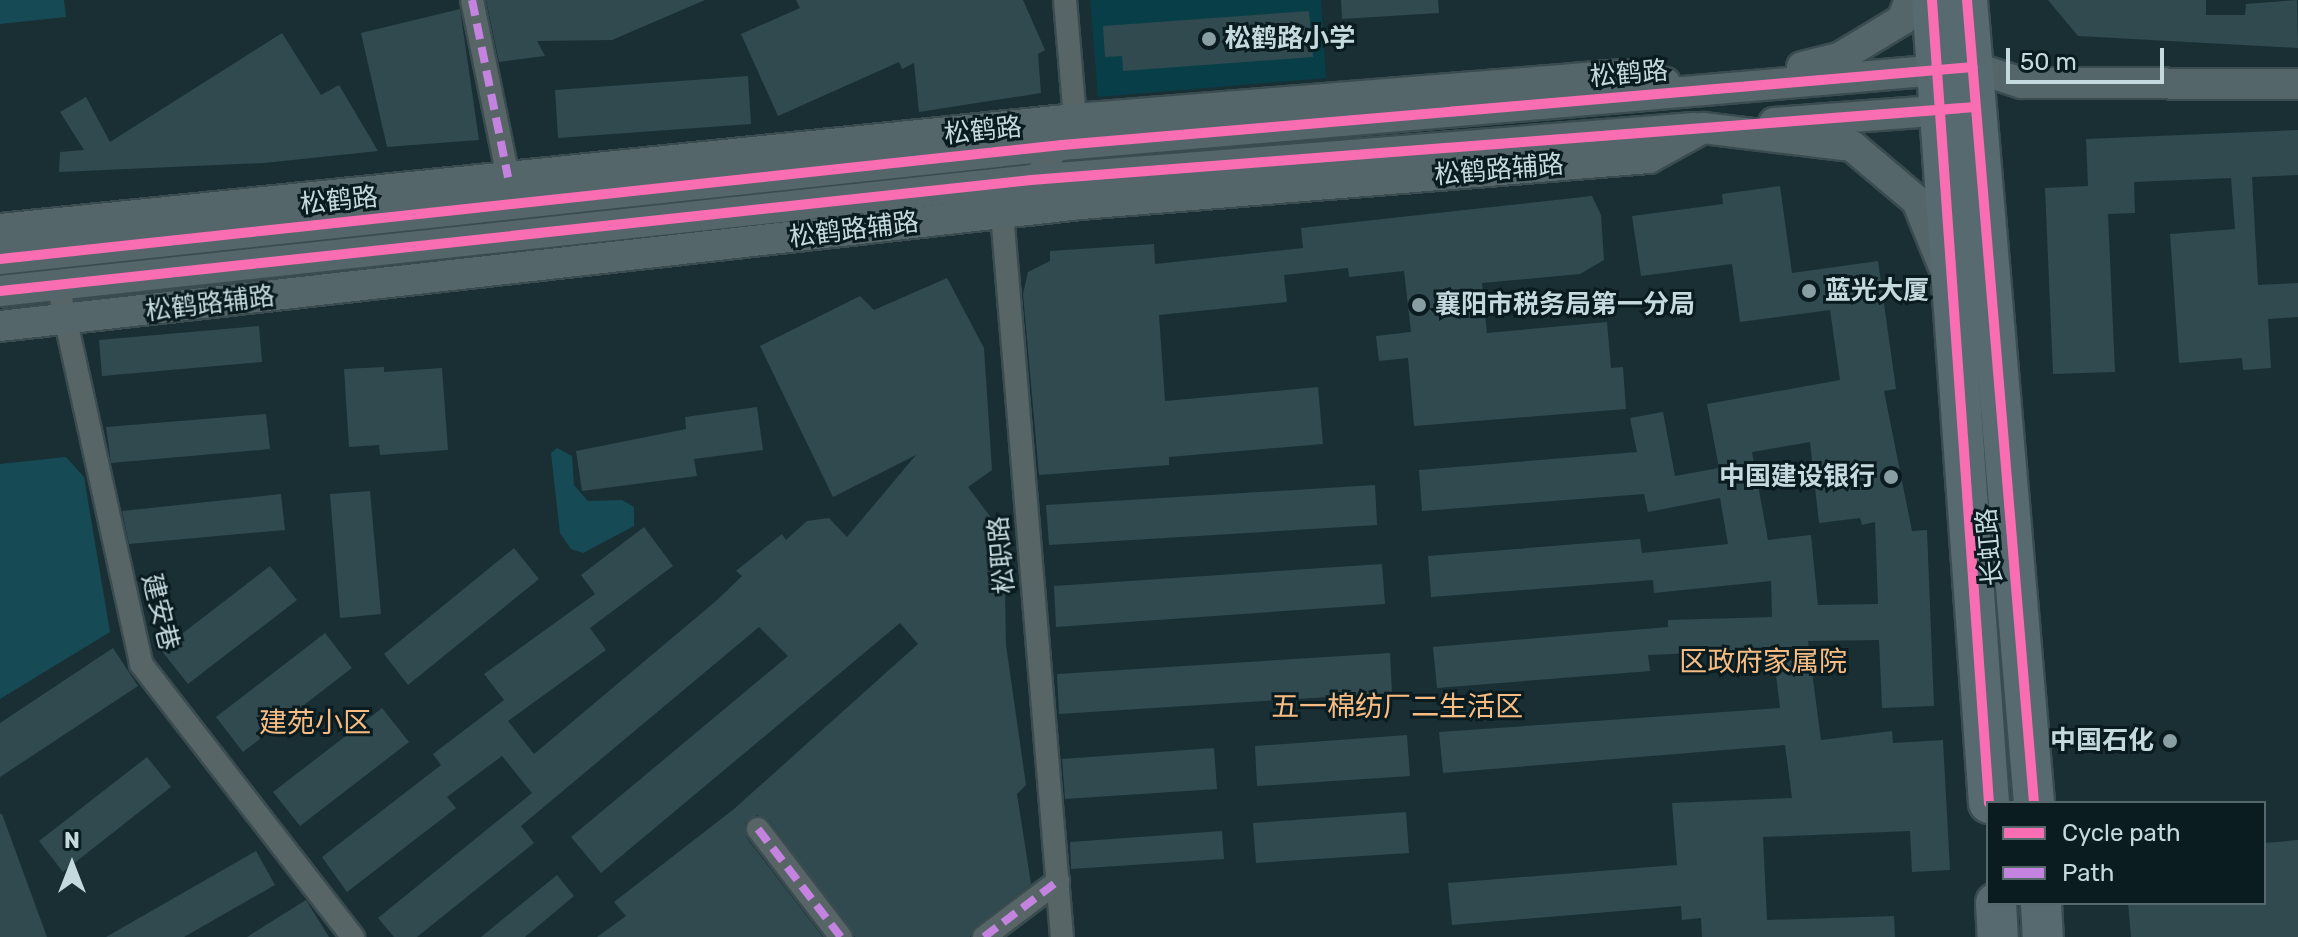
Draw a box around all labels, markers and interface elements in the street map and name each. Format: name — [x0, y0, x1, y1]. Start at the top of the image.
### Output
place label: 松鹤路小学 — [1225, 23, 1355, 55]
marker: 松鹤路小学 — [1200, 30, 1218, 48]
scale bar — [2010, 32, 2168, 82]
text: 50 m — [2020, 48, 2077, 76]
street label: 松鹤路 — [1589, 55, 1669, 93]
street label: 松鹤路 — [943, 111, 1023, 151]
street label: 松鹤路辅路 — [1433, 149, 1565, 191]
street label: 松鹤路 — [299, 181, 379, 221]
street label: 松鹤路辅路 — [788, 207, 920, 253]
place label: 蓝光大厦 — [1825, 275, 1929, 307]
street label: 松鹤路辅路 — [144, 281, 276, 327]
marker: 蓝光大厦 — [1800, 282, 1818, 300]
place label: 襄阳市税务局第一分局 — [1435, 289, 1695, 321]
marker: 襄阳市税务局第一分局 — [1410, 296, 1428, 314]
place label: 中国建设银行 — [1719, 461, 1875, 493]
marker: 中国建设银行 — [1882, 468, 1900, 486]
street label: 长虹路 — [1971, 507, 2009, 587]
street label: 松职路 — [983, 515, 1021, 595]
street label: 建安巷 — [135, 570, 185, 654]
district label: 区政府家属院 — [1679, 645, 1847, 679]
district label: 五一棉纺厂二生活区 — [1271, 690, 1523, 724]
district label: 建苑小区 — [259, 706, 371, 740]
place label: 中国石化 — [2050, 725, 2154, 757]
marker: 中国石化 — [2161, 732, 2179, 750]
legend — [1986, 801, 2266, 905]
text: Cycle path — [2062, 819, 2181, 847]
north arrow — [32, 825, 112, 905]
text: N — [64, 827, 80, 854]
text: Path — [2062, 859, 2114, 887]

